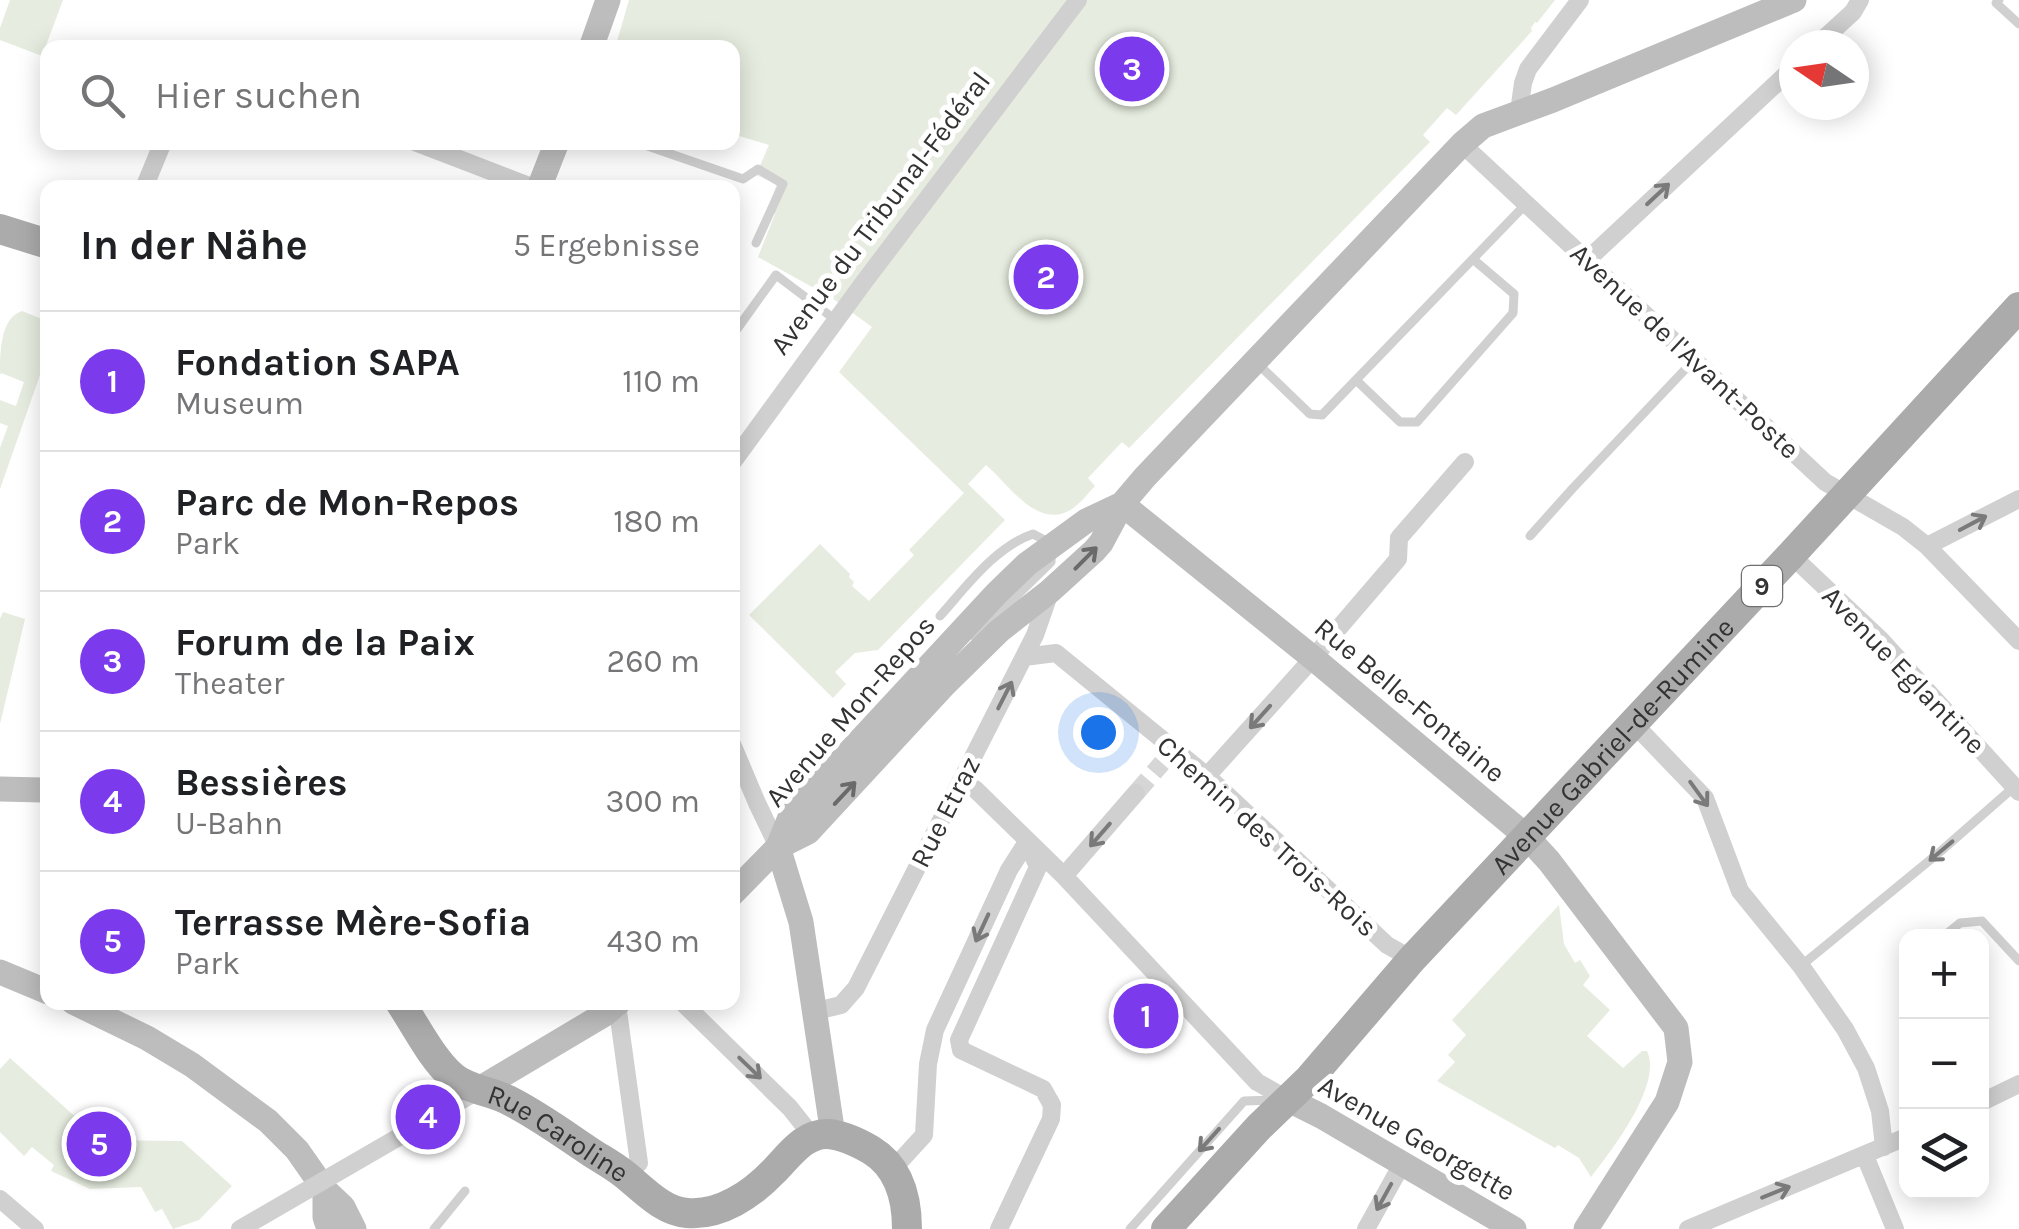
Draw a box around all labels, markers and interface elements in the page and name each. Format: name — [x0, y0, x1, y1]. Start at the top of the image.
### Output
north arrow — [1779, 30, 1869, 120]
pin: 3 — [1100, 32, 1164, 106]
search box — [40, 40, 740, 150]
street label: Avenue du Tribunal-Fédéral — [763, 65, 997, 361]
icon: search — [75, 68, 130, 123]
text: Hier suchen — [155, 73, 362, 118]
one-way arrow — [1645, 183, 1670, 206]
text: In der Nähe — [80, 220, 308, 270]
text: 5 Ergebnisse — [513, 227, 700, 264]
street label: Avenue de l'Avant-Poste — [1564, 236, 1806, 466]
pin: 2 — [1014, 240, 1078, 314]
text: Fondation SAPA — [175, 340, 460, 385]
text: 1 — [107, 363, 118, 400]
text: 110 m — [622, 363, 700, 400]
text: Museum — [175, 385, 304, 422]
text: Parc de Mon-Repos — [175, 480, 519, 525]
text: 2 — [103, 503, 122, 540]
text: 180 m — [613, 503, 700, 540]
one-way arrow — [1957, 512, 1987, 532]
text: Park — [175, 525, 240, 562]
one-way arrow — [1074, 547, 1098, 571]
road number: 9 — [1742, 566, 1782, 606]
street label: Avenue Eglantine — [1815, 579, 1993, 761]
street label: Avenue Mon-Repos — [758, 609, 942, 813]
street label: Avenue Gabriel-de-Rumine — [1484, 610, 1741, 881]
street label: Rue Belle-Fontaine — [1308, 611, 1512, 789]
text: Forum de la Paix — [175, 620, 475, 665]
text: 3 — [103, 643, 122, 680]
text: 260 m — [607, 643, 700, 680]
text: Theater — [175, 665, 284, 702]
one-way arrow — [996, 681, 1015, 710]
one-way arrow — [1249, 704, 1272, 729]
your location — [1073, 707, 1124, 758]
street label: Chemin des Trois-Rois — [1150, 729, 1384, 943]
street label: Rue Etraz — [903, 751, 987, 873]
text: Bessières — [175, 760, 348, 805]
one-way arrow — [1688, 780, 1709, 808]
one-way arrow — [833, 781, 856, 806]
text: 4 — [103, 783, 122, 820]
text: 300 m — [606, 783, 700, 820]
text: U-Bahn — [175, 805, 283, 842]
one-way arrow — [1088, 822, 1111, 847]
one-way arrow — [1929, 839, 1954, 862]
text: Terrasse Mère-Sofia — [175, 900, 531, 945]
one-way arrow — [971, 912, 990, 942]
text: 5 — [103, 923, 122, 960]
text: 430 m — [607, 923, 700, 960]
map controls — [1899, 929, 1989, 1199]
button: + — [1899, 929, 1989, 1019]
text: Park — [175, 945, 240, 982]
pin: 1 — [1114, 978, 1178, 1054]
button: − — [1899, 1019, 1989, 1109]
one-way arrow — [737, 1056, 761, 1080]
street label: Avenue Georgette — [1313, 1068, 1521, 1208]
street label: Rue Caroline — [484, 1077, 636, 1189]
pin: 4 — [396, 1080, 460, 1154]
pin: 5 — [66, 1106, 132, 1182]
button: layers — [1899, 1109, 1989, 1199]
one-way arrow — [1198, 1127, 1221, 1152]
one-way arrow — [1374, 1181, 1394, 1211]
one-way arrow — [1760, 1182, 1791, 1200]

